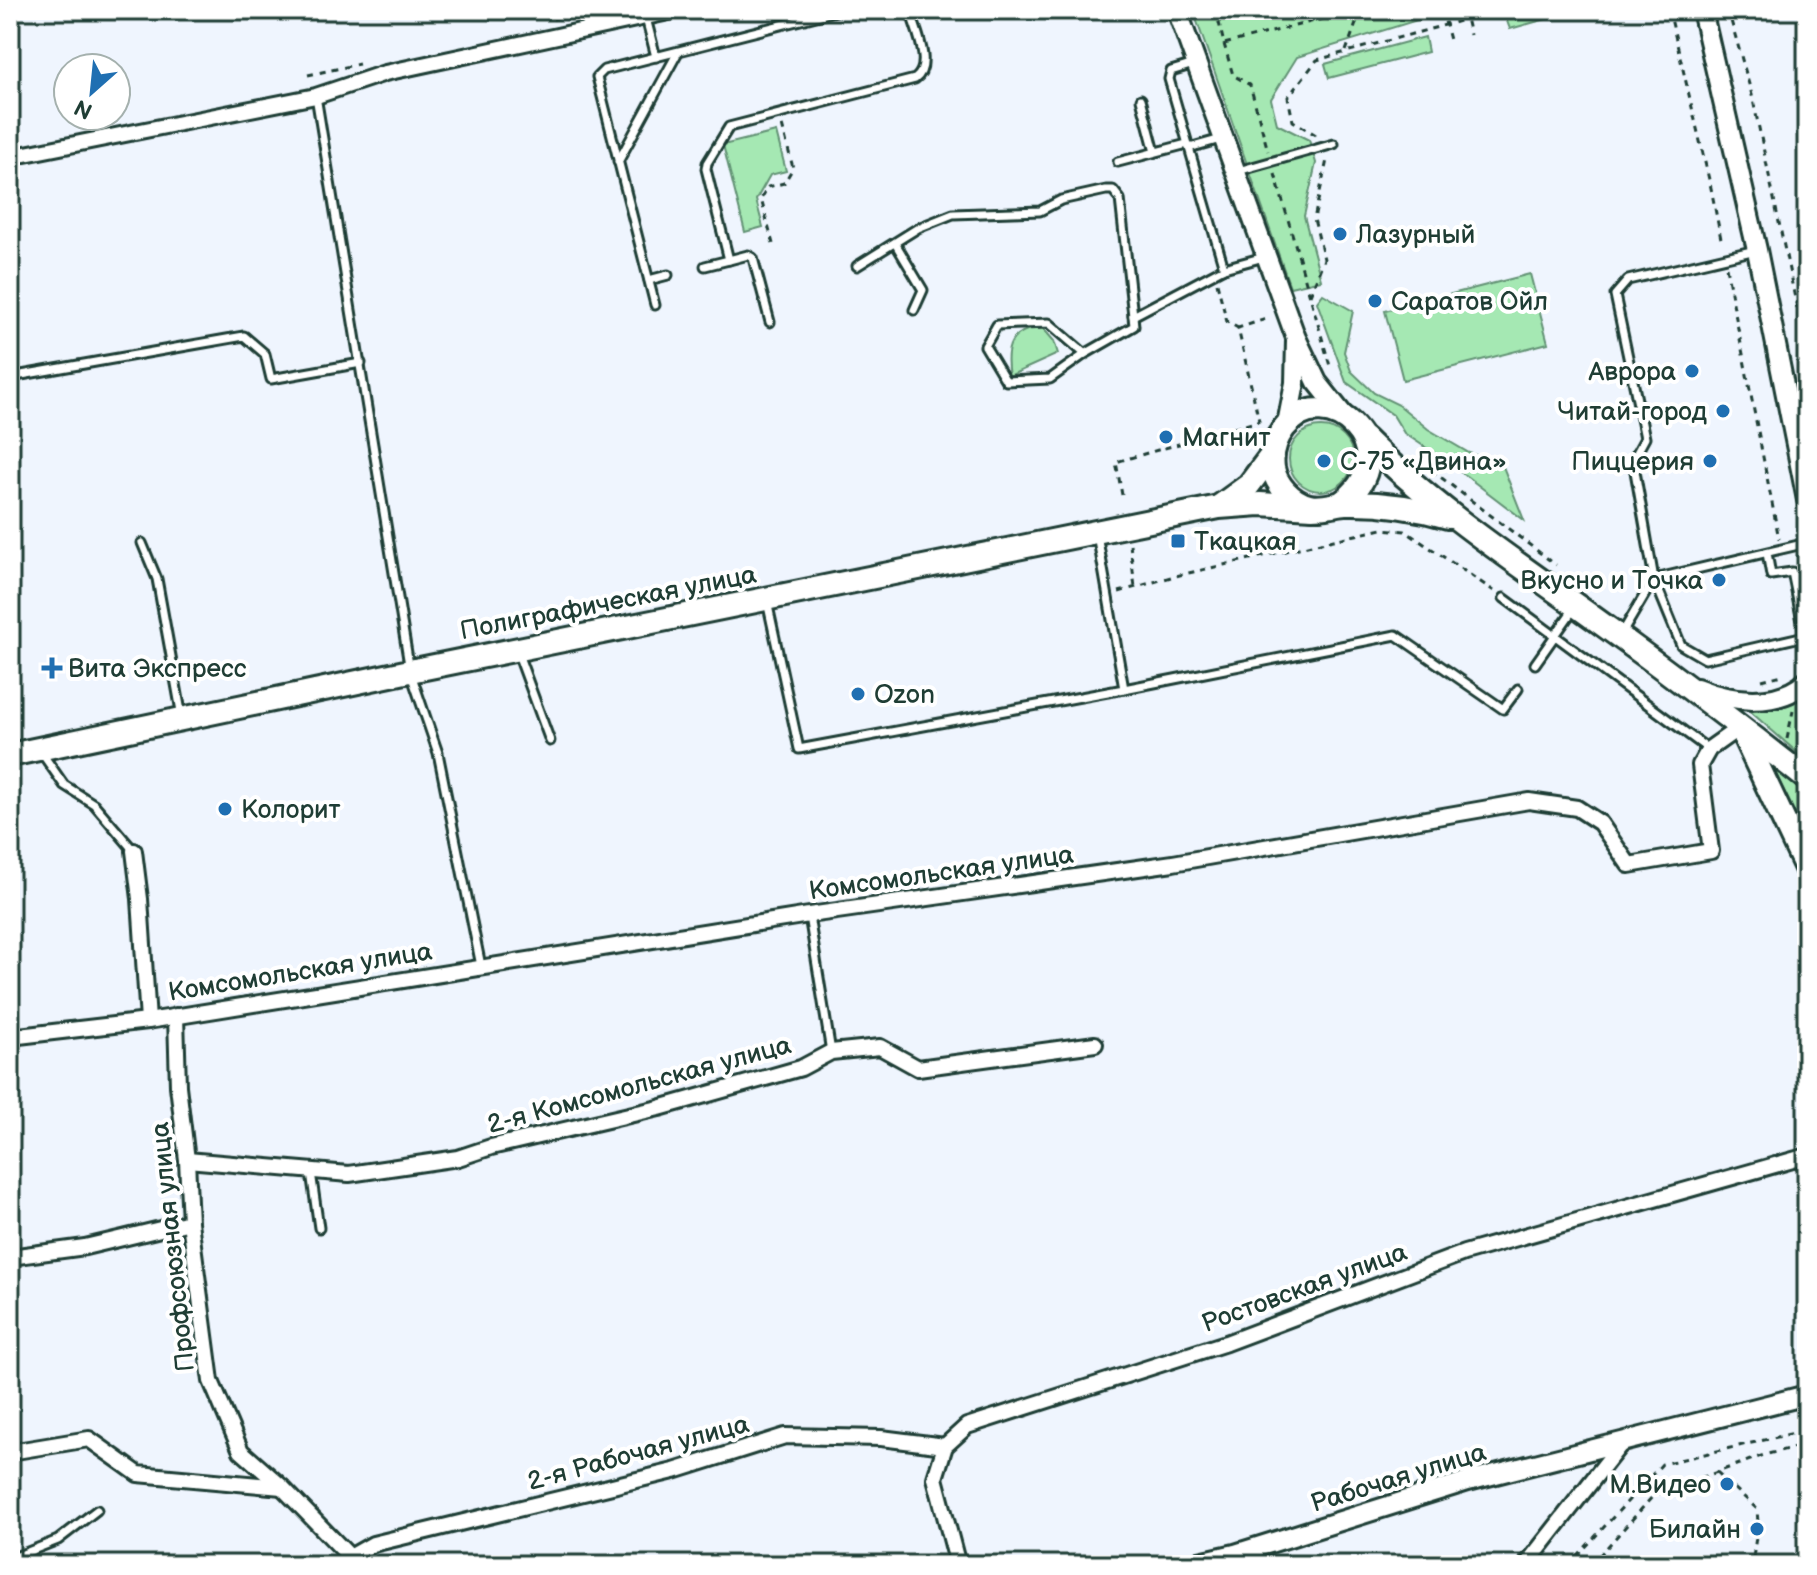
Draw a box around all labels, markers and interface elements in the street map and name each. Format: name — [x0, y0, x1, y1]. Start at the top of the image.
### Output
north arrow — [52, 52, 132, 132]
text: N — [70, 93, 97, 124]
place label: Лазурный — [1355, 220, 1475, 251]
marker: Лазурный — [1331, 225, 1349, 243]
place label: Саратов Ойл — [1391, 287, 1548, 318]
marker: Саратов Ойл — [1366, 292, 1384, 310]
place label: Аврора — [1587, 357, 1676, 388]
marker: Аврора — [1683, 362, 1701, 380]
place label: Читай-город — [1557, 397, 1707, 428]
marker: Читай-город — [1714, 402, 1732, 420]
place label: Магнит — [1182, 423, 1271, 454]
marker: Магнит — [1157, 428, 1175, 446]
place label: С-75 «Двина» — [1340, 447, 1507, 478]
place label: Пиццерия — [1571, 447, 1694, 478]
marker: С-75 «Двина» — [1315, 452, 1333, 470]
marker: Пиццерия — [1701, 452, 1719, 470]
place label: Ткацкая — [1194, 527, 1296, 558]
marker: Ткацкая — [1169, 532, 1187, 550]
street label: Полиграфическая улица — [457, 560, 759, 647]
place label: Вкусно и Точка — [1520, 566, 1703, 597]
marker: Вкусно и Точка — [1710, 571, 1728, 589]
place label: Вита Экспресс — [68, 654, 247, 685]
marker: Вита Экспресс — [43, 659, 61, 677]
place label: Ozon — [874, 680, 935, 711]
marker: Ozon — [849, 685, 867, 703]
place label: Колорит — [241, 795, 341, 826]
marker: Колорит — [216, 800, 234, 818]
street label: Комсомольская улица — [807, 840, 1075, 907]
street label: Комсомольская улица — [166, 936, 434, 1009]
street label: 2-я Комсомольская улица — [484, 1030, 795, 1141]
street label: Профсоюзная улица — [145, 1120, 202, 1373]
street label: Ростовская улица — [1198, 1237, 1412, 1340]
street label: 2-я Рабочая улица — [524, 1409, 753, 1498]
street label: Рабочая улица — [1307, 1437, 1490, 1520]
place label: М.Видео — [1609, 1470, 1711, 1501]
marker: М.Видео — [1718, 1475, 1736, 1493]
place label: Билайн — [1649, 1515, 1741, 1546]
marker: Билайн — [1748, 1520, 1766, 1538]

